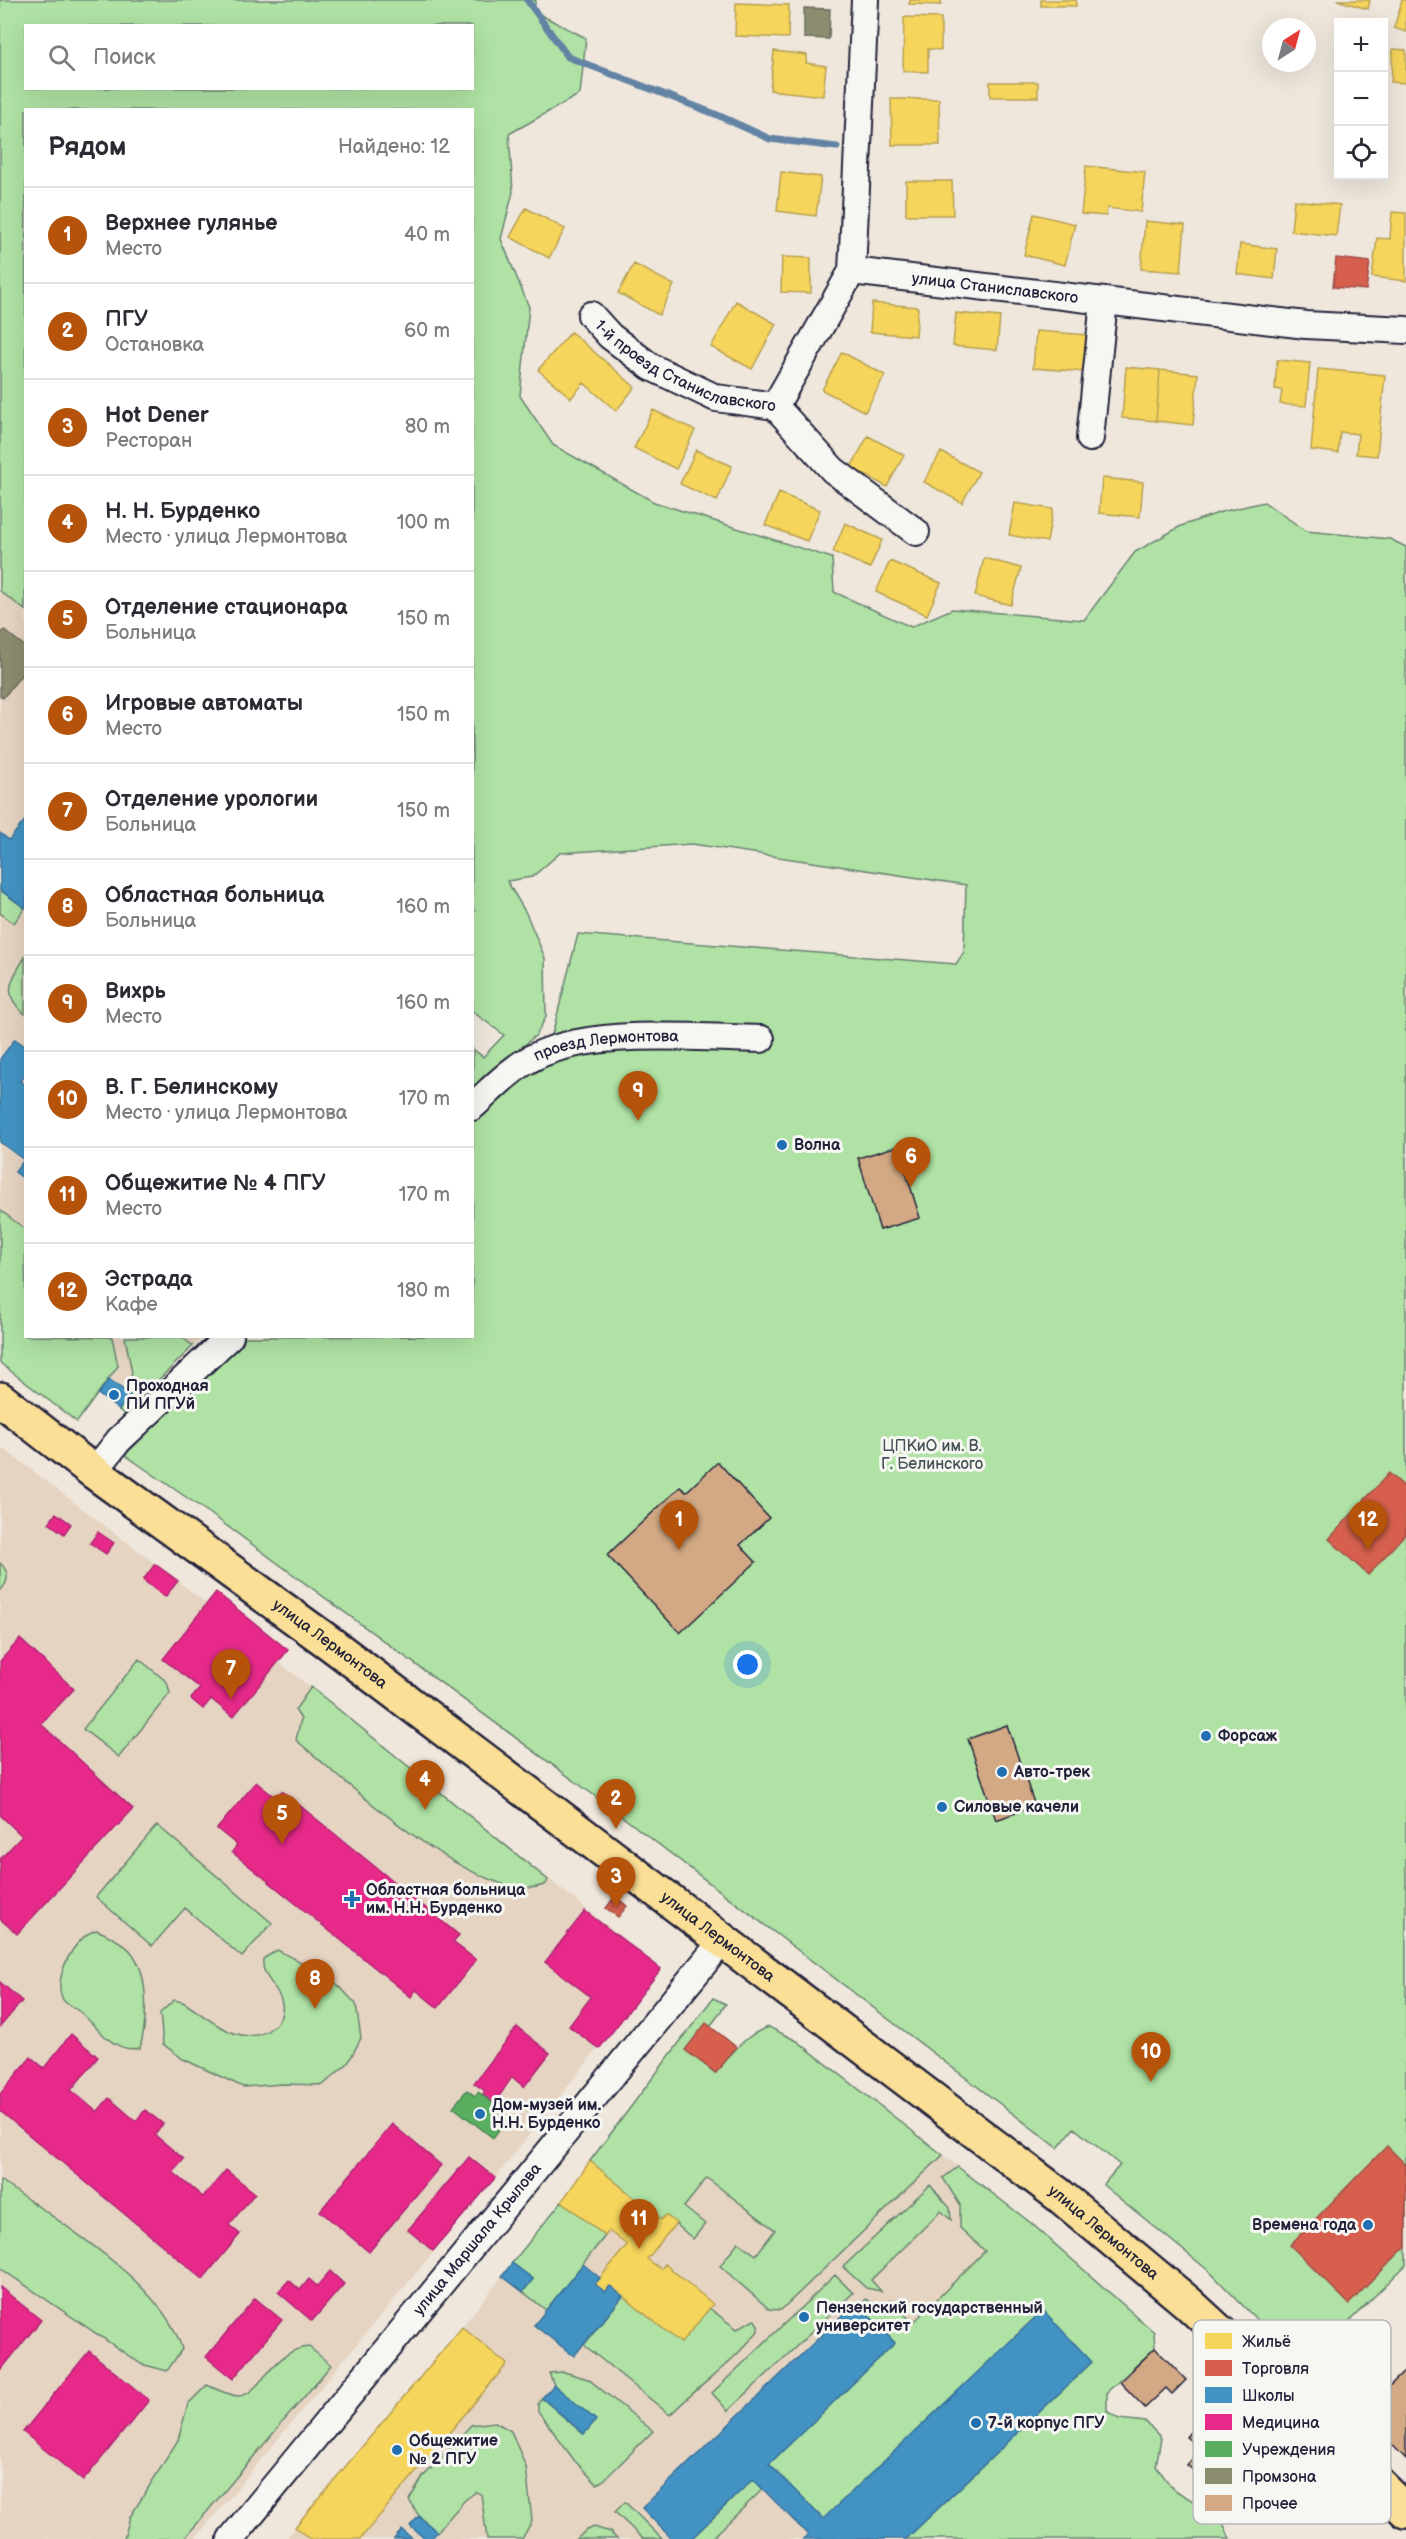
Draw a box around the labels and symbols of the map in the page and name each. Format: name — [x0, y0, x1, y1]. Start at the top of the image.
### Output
north arrow — [1262, 18, 1316, 72]
street label: улица Станиславского — [911, 269, 1079, 307]
street label: 1-й проезд Станиславского — [591, 316, 777, 415]
street label: проезд Лермонтова — [531, 1027, 679, 1065]
pin: 9 — [618, 1072, 658, 1121]
place label: Волна — [794, 1136, 841, 1155]
marker: Волна — [775, 1138, 789, 1152]
pin: 6 — [892, 1138, 930, 1187]
place label: Проходная ПИ ПГУй — [126, 1377, 209, 1414]
marker: Проходная ПИ ПГУй — [107, 1388, 121, 1402]
park label: ЦПКиО им. В. Г. Белинского — [881, 1437, 983, 1474]
pin: 1 — [660, 1500, 698, 1550]
pin: 12 — [1348, 1500, 1388, 1550]
street label: улица Лермонтова — [269, 1595, 392, 1693]
pin: 7 — [212, 1650, 250, 1699]
your location — [733, 1650, 762, 1679]
place label: Форсаж — [1218, 1727, 1278, 1746]
marker: Форсаж — [1199, 1729, 1213, 1743]
pin: 4 — [406, 1760, 444, 1810]
place label: Авто-трек — [1013, 1763, 1090, 1782]
marker: Авто-трек — [995, 1765, 1009, 1779]
pin: 2 — [596, 1780, 636, 1829]
pin: 5 — [262, 1794, 302, 1844]
place label: Силовые качели — [954, 1798, 1079, 1817]
marker: Силовые качели — [935, 1800, 949, 1814]
pin: 3 — [596, 1858, 636, 1907]
place label: Областная больница им. Н.Н. Бурденко — [366, 1881, 526, 1918]
street label: улица Лермонтова — [657, 1888, 779, 1986]
marker: Областная больница им. Н.Н. Бурденко — [343, 1890, 361, 1908]
pin: 8 — [296, 1960, 334, 2009]
pin: 10 — [1132, 2032, 1170, 2082]
place label: Дом-музей им. Н.Н. Бурденко — [492, 2096, 601, 2133]
marker: Дом-музей им. Н.Н. Бурденко — [473, 2107, 487, 2121]
street label: улица Маршала Крылова — [409, 2159, 546, 2319]
street label: улица Лермонтова — [1045, 2181, 1163, 2284]
pin: 11 — [620, 2200, 658, 2249]
place label: Времена года — [1252, 2216, 1357, 2235]
marker: Времена года — [1361, 2218, 1375, 2232]
place label: Пензенский государственный университет — [816, 2299, 1043, 2336]
marker: Пензенский государственный университет — [797, 2310, 811, 2324]
legend — [1193, 2320, 1391, 2524]
text: Жильё — [1242, 2333, 1291, 2352]
text: Торговля — [1242, 2360, 1309, 2379]
text: Школы — [1242, 2387, 1295, 2406]
place label: 7-й корпус ПГУ — [988, 2414, 1104, 2433]
text: Медицина — [1242, 2414, 1320, 2433]
marker: 7-й корпус ПГУ — [969, 2416, 983, 2430]
place label: Общежитие № 2 ПГУ — [409, 2432, 498, 2469]
text: Учреждения — [1242, 2441, 1335, 2460]
marker: Общежитие № 2 ПГУ — [390, 2443, 404, 2457]
text: Промзона — [1242, 2468, 1317, 2487]
text: Прочее — [1242, 2495, 1298, 2514]

